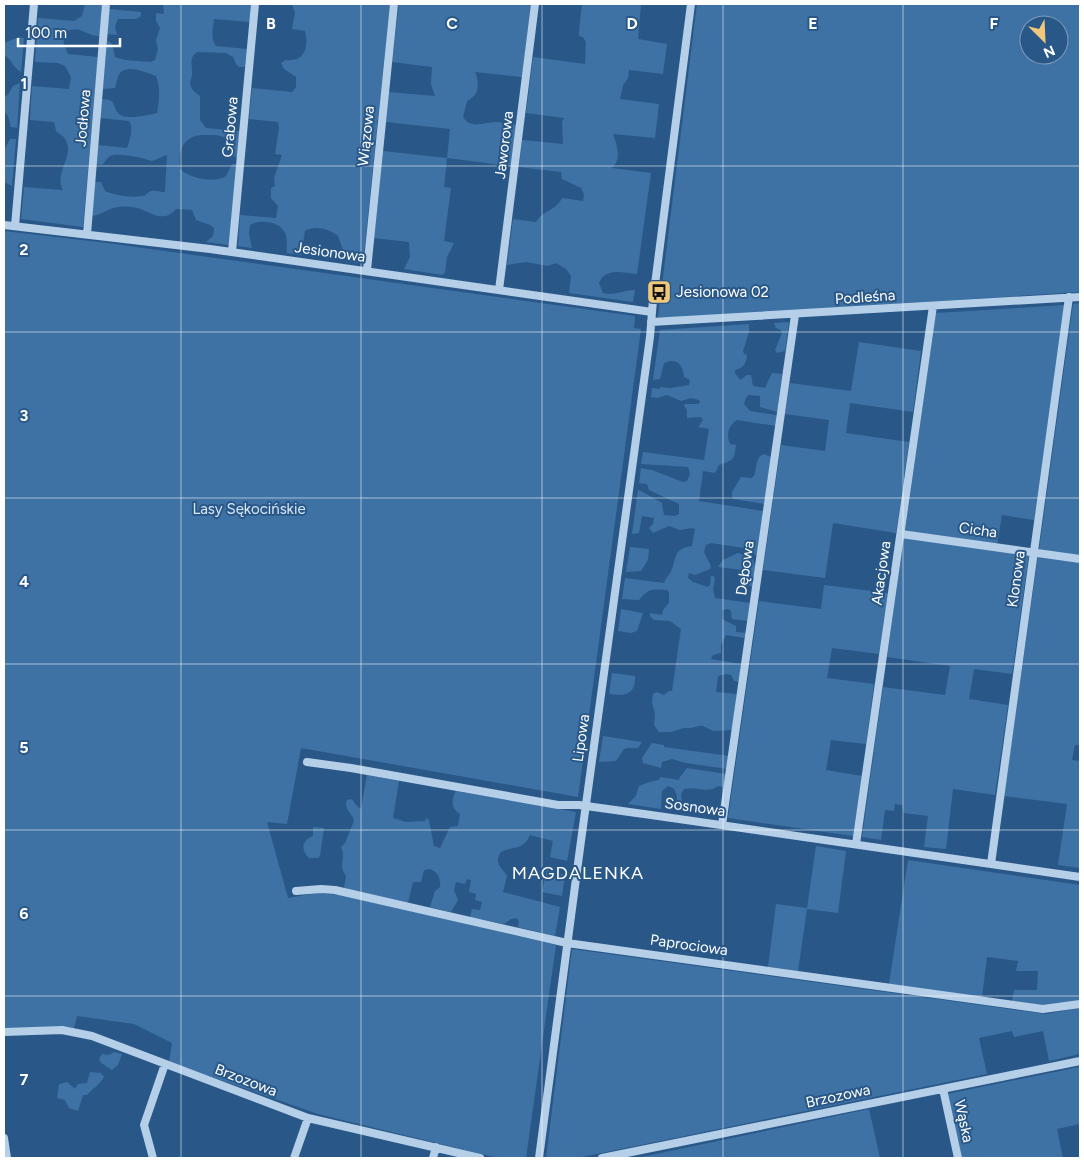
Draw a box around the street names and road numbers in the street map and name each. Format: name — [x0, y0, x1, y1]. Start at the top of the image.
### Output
street label: Jodłowa — [72, 89, 94, 147]
street label: Grabowa — [218, 96, 242, 158]
street label: Wiązowa — [354, 105, 378, 167]
street label: Jaworowa — [491, 110, 517, 180]
street label: Jesionowa — [293, 238, 367, 266]
street label: Podleśna — [834, 286, 896, 308]
street label: Cicha — [958, 518, 998, 542]
street label: Dębowa — [732, 539, 758, 597]
street label: Akacjowa — [868, 540, 894, 606]
street label: Klonowa — [1003, 549, 1029, 609]
street label: Lipowa — [569, 713, 593, 763]
street label: Sosnowa — [664, 794, 726, 820]
street label: Paprociowa — [649, 931, 729, 959]
street label: Brzozowa — [212, 1060, 280, 1100]
street label: Brzozowa — [804, 1080, 872, 1112]
street label: Wąska — [951, 1098, 977, 1144]

